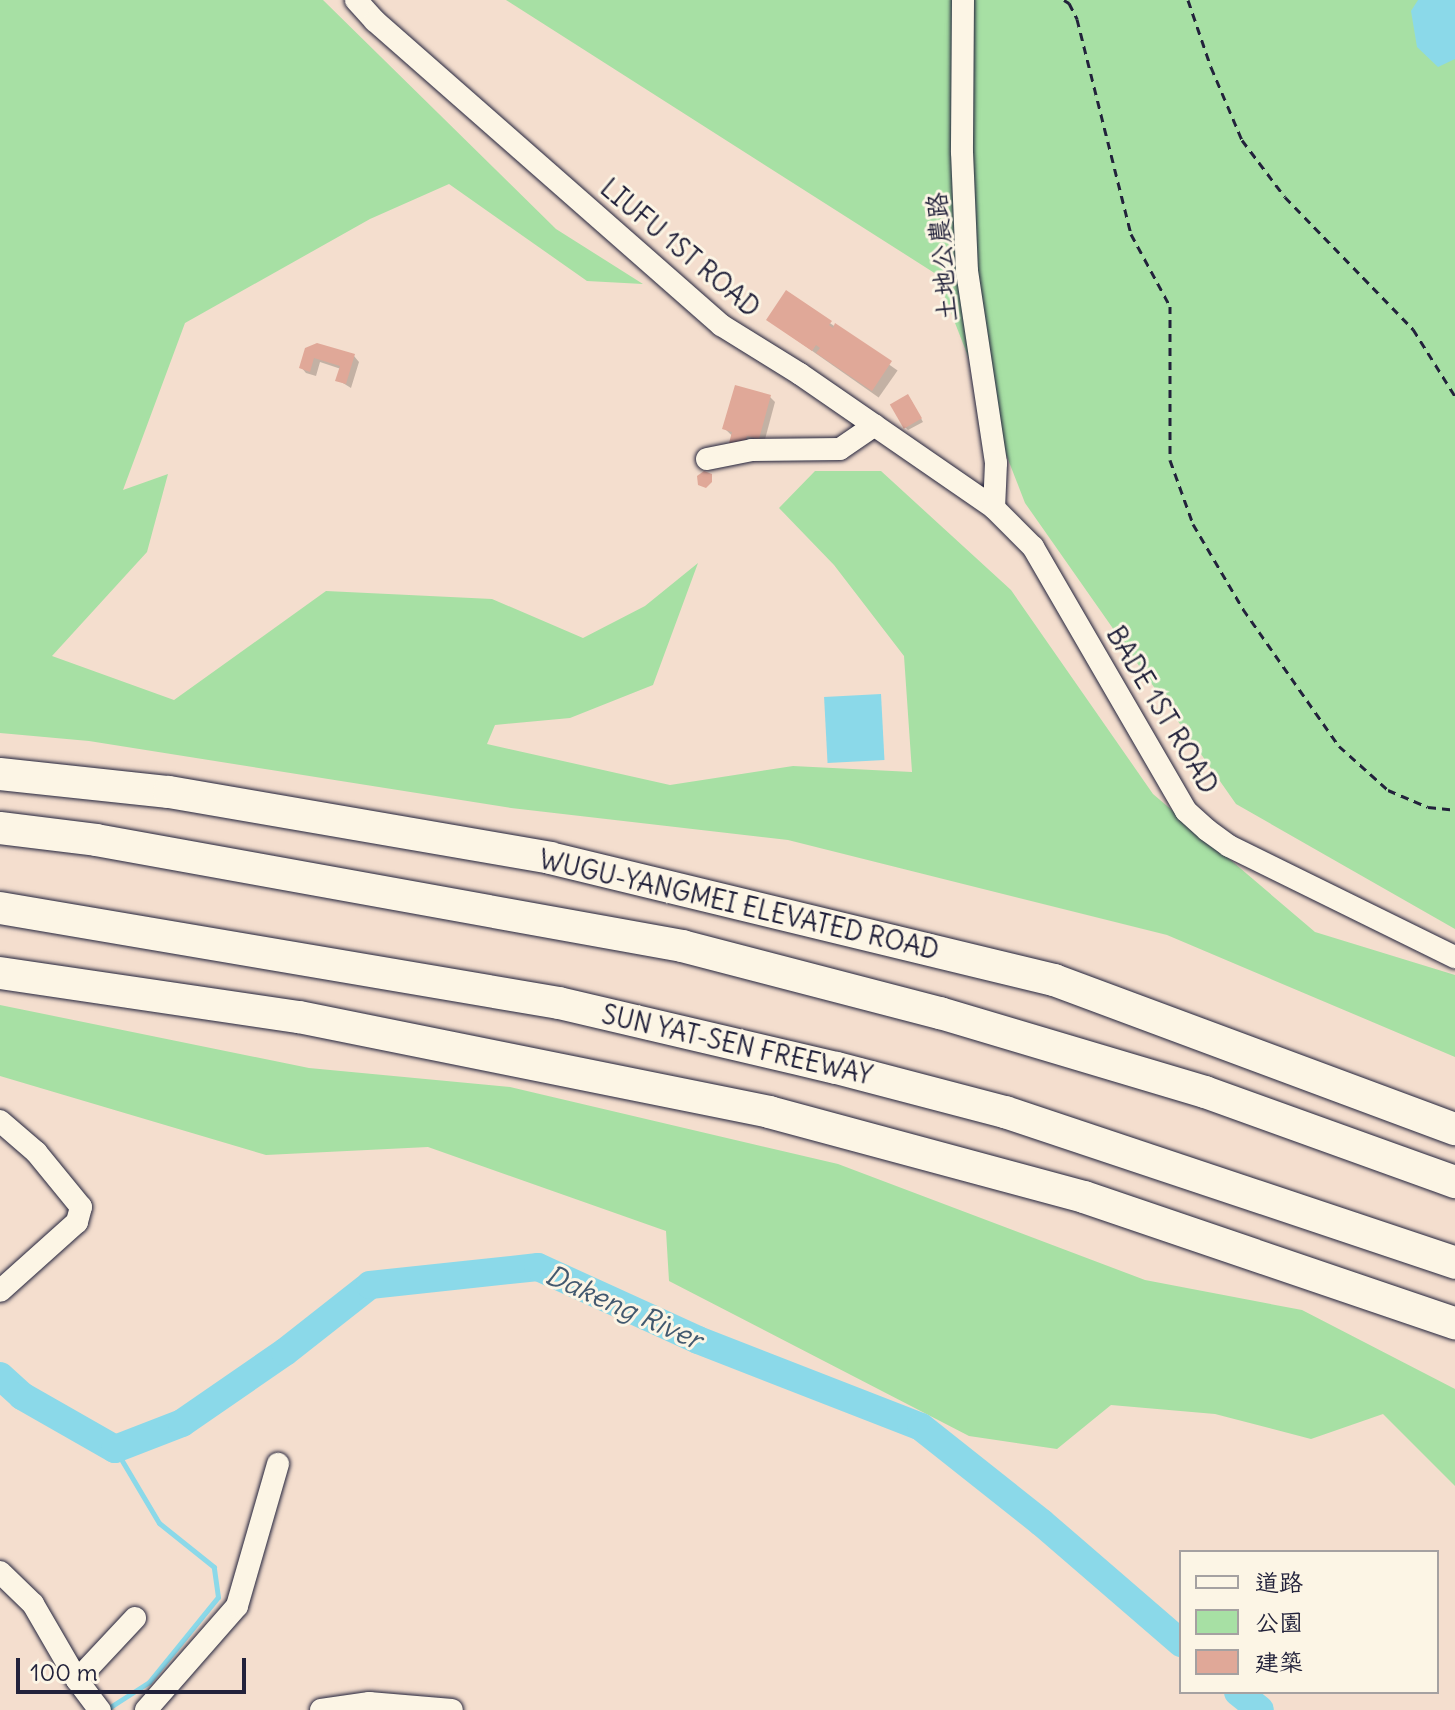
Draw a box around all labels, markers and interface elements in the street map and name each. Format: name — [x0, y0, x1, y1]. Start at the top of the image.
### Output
street label: LIUFU 1ST ROAD — [594, 172, 766, 324]
street label: 土地公農路 — [921, 191, 963, 323]
street label: BADE 1ST ROAD — [1100, 621, 1224, 799]
street label: WUGU-YANGMEI ELEVATED ROAD — [536, 844, 942, 966]
street label: SUN YAT-SEN FREEWAY — [599, 999, 875, 1091]
water label: Dakeng River — [541, 1258, 707, 1356]
legend — [1179, 1550, 1439, 1694]
text: 道路 — [1255, 1567, 1303, 1597]
text: 公園 — [1255, 1607, 1303, 1637]
scale bar — [20, 1642, 250, 1692]
text: 建築 — [1255, 1647, 1303, 1677]
text: 100 m — [30, 1657, 98, 1687]

